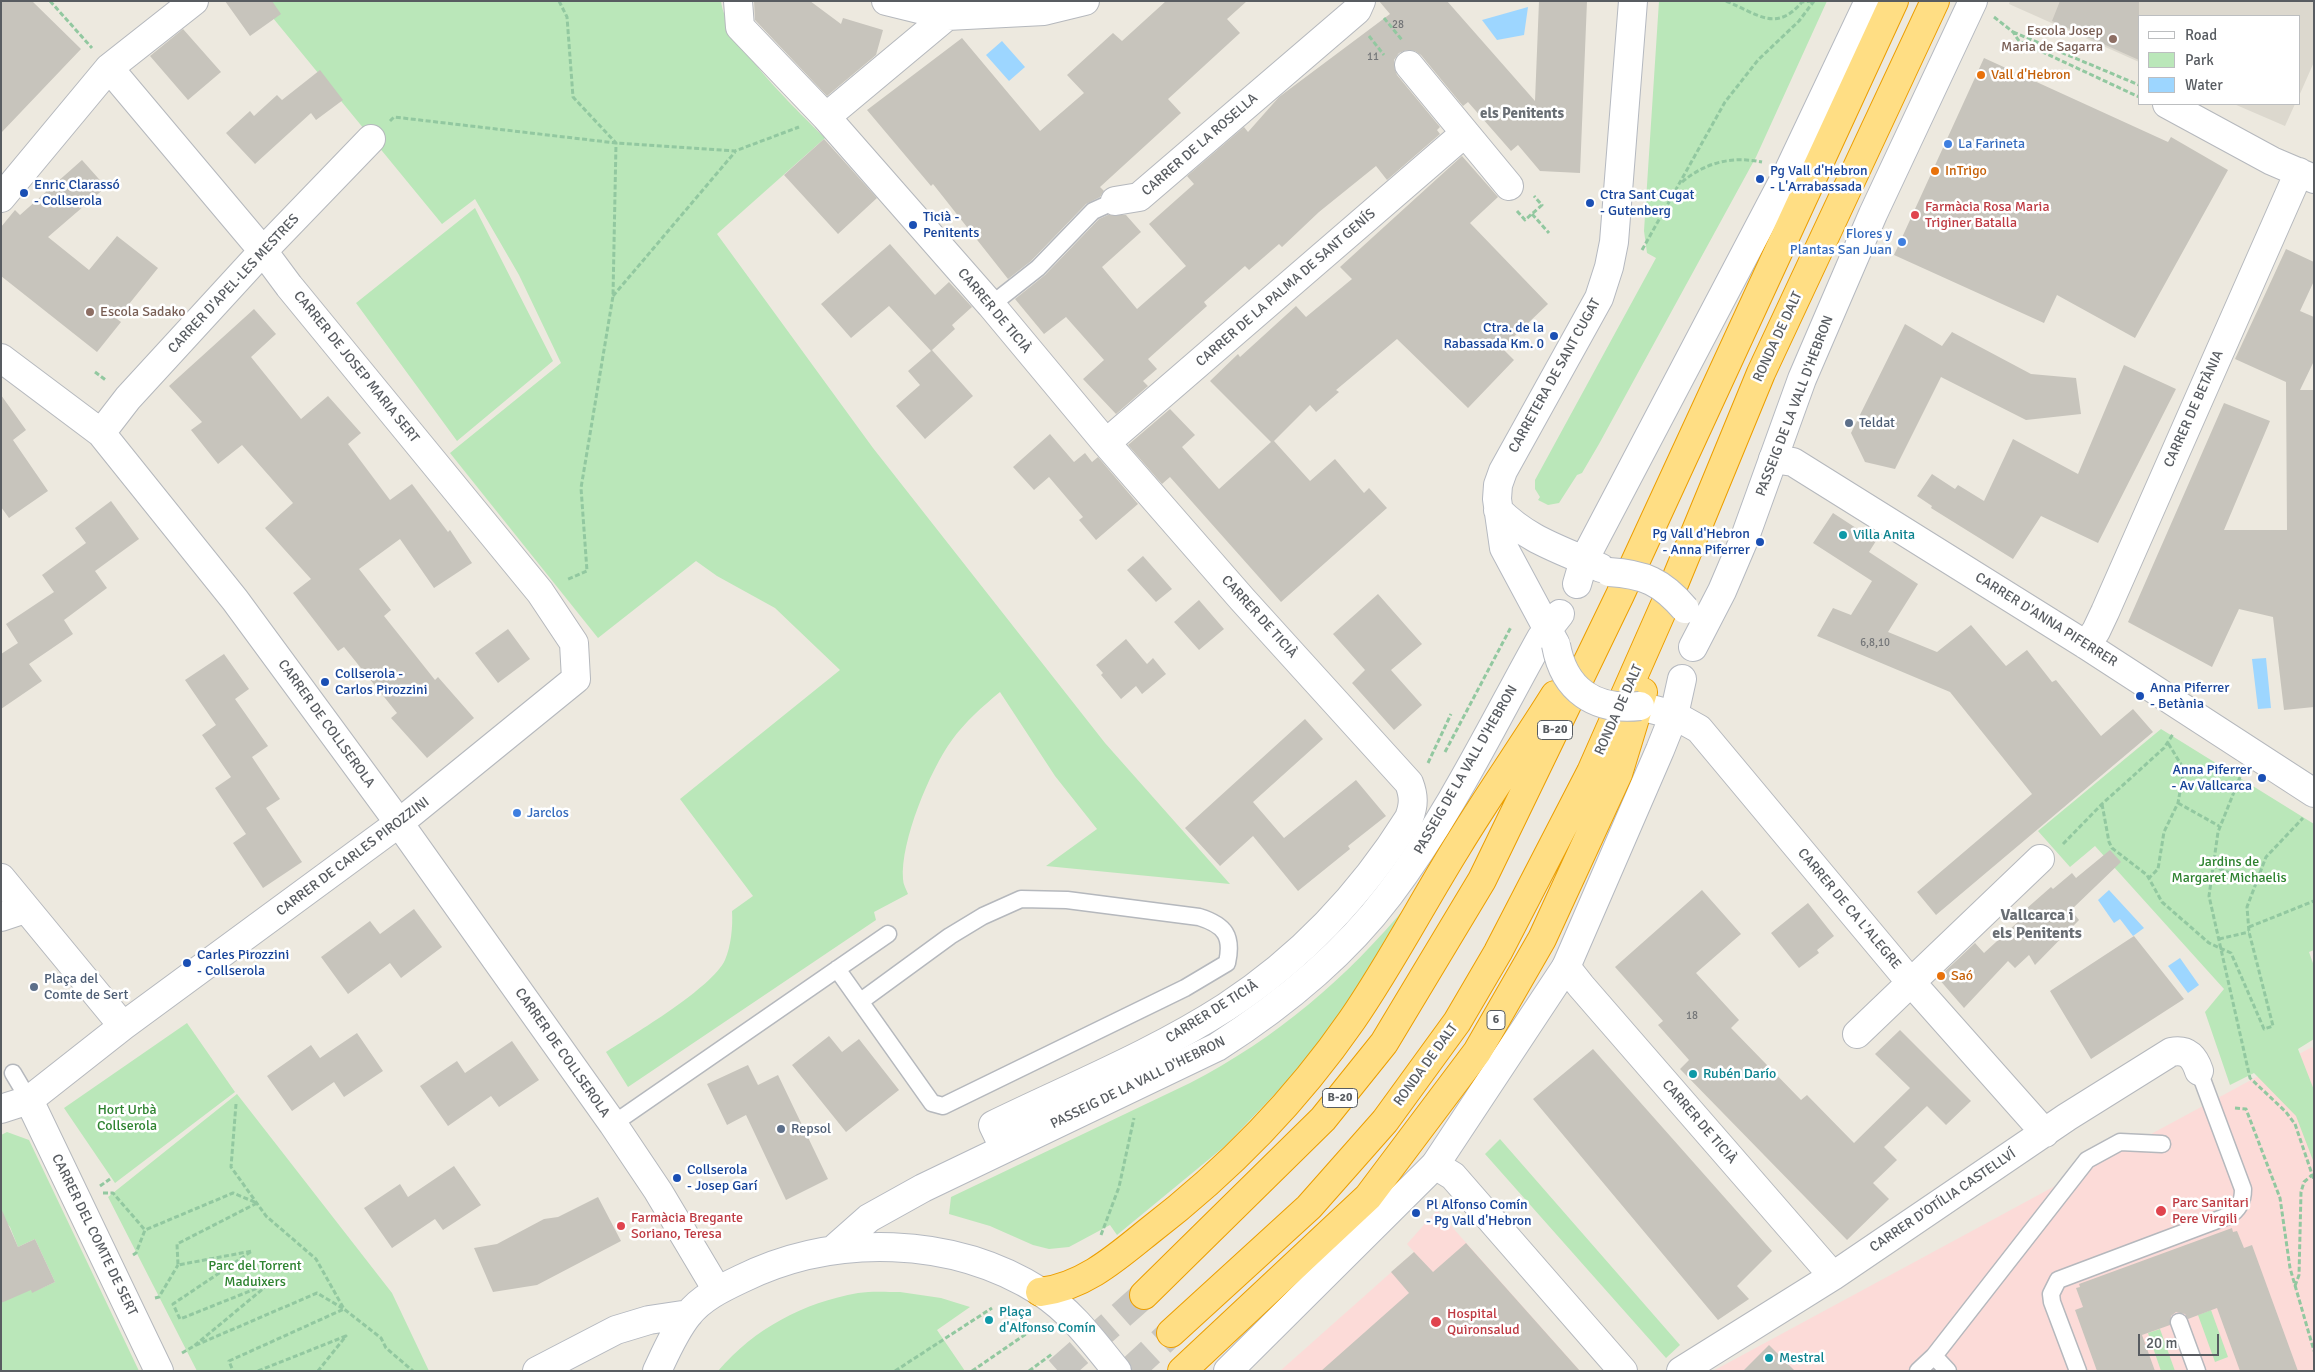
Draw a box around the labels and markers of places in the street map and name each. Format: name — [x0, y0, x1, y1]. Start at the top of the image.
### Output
place label: Escola Josep Maria de Sagarra — [2001, 23, 2103, 56]
marker: Escola Josep Maria de Sagarra — [2107, 33, 2119, 45]
place label: Vall d'Hebron — [1991, 67, 2071, 83]
marker: Vall d'Hebron — [1975, 69, 1987, 81]
place label: La Farineta — [1958, 136, 2025, 152]
marker: La Farineta — [1942, 138, 1954, 150]
place label: Pg Vall d'Hebron - L'Arrabassada — [1770, 163, 1868, 196]
place label: InTrigo — [1945, 163, 1987, 179]
marker: InTrigo — [1929, 165, 1941, 177]
marker: Pg Vall d'Hebron - L'Arrabassada — [1754, 173, 1766, 185]
place label: Enric Clarassó - Collserola — [34, 177, 120, 210]
marker: Enric Clarassó - Collserola — [18, 187, 30, 199]
place label: Ctra Sant Cugat - Gutenberg — [1600, 187, 1694, 220]
marker: Ctra Sant Cugat - Gutenberg — [1584, 197, 1596, 209]
place label: Farmàcia Rosa Maria Triginer Batalla — [1925, 199, 2049, 232]
place label: Ticià - Penitents — [923, 209, 979, 242]
marker: Farmàcia Rosa Maria Triginer Batalla — [1909, 209, 1921, 221]
marker: Ticià - Penitents — [907, 219, 919, 231]
place label: Flores y Plantas San Juan — [1790, 226, 1892, 258]
marker: Flores y Plantas San Juan — [1896, 236, 1908, 248]
place label: Escola Sadako — [100, 304, 186, 320]
marker: Escola Sadako — [84, 306, 96, 318]
place label: Ctra. de la Rabassada Km. 0 — [1443, 320, 1544, 352]
marker: Ctra. de la Rabassada Km. 0 — [1548, 330, 1560, 342]
place label: Teldat — [1859, 415, 1895, 431]
marker: Teldat — [1843, 417, 1855, 429]
place label: Pg Vall d'Hebron - Anna Piferrer — [1652, 526, 1750, 558]
place label: Villa Anita — [1853, 527, 1915, 543]
marker: Villa Anita — [1837, 529, 1849, 541]
marker: Pg Vall d'Hebron - Anna Piferrer — [1754, 536, 1766, 548]
place label: Collserola - Carlos Pirozzini — [335, 666, 427, 699]
marker: Collserola - Carlos Pirozzini — [319, 676, 331, 688]
place label: Anna Piferrer - Betània — [2150, 680, 2229, 712]
marker: Anna Piferrer - Betània — [2134, 690, 2146, 702]
place label: Anna Piferrer - Av Vallcarca — [2171, 762, 2252, 794]
marker: Anna Piferrer - Av Vallcarca — [2256, 772, 2268, 784]
place label: Jarclos — [527, 805, 569, 821]
marker: Jarclos — [511, 807, 523, 819]
place label: Carles Pirozzini - Collserola — [197, 947, 289, 980]
marker: Carles Pirozzini - Collserola — [181, 957, 193, 969]
place label: Saó — [1951, 968, 1973, 984]
marker: Saó — [1935, 970, 1947, 982]
place label: Plaça del Comte de Sert — [44, 971, 128, 1004]
marker: Plaça del Comte de Sert — [28, 981, 40, 993]
place label: Rubén Darío — [1703, 1066, 1776, 1082]
marker: Rubén Darío — [1687, 1068, 1699, 1080]
place label: Repsol — [791, 1121, 831, 1137]
marker: Repsol — [775, 1123, 787, 1135]
place label: Collserola - Josep Garí — [687, 1162, 757, 1194]
marker: Collserola - Josep Garí — [671, 1172, 683, 1184]
place label: Parc Sanitari Pere Virgili — [2172, 1195, 2249, 1228]
place label: Pl Alfonso Comín - Pg Vall d'Hebron — [1426, 1197, 1532, 1230]
marker: Parc Sanitari Pere Virgili — [2154, 1204, 2168, 1218]
marker: Pl Alfonso Comín - Pg Vall d'Hebron — [1410, 1207, 1422, 1219]
place label: Farmàcia Bregante Soriano, Teresa — [631, 1210, 743, 1242]
marker: Farmàcia Bregante Soriano, Teresa — [615, 1220, 627, 1232]
place label: Plaça d'Alfonso Comín — [999, 1304, 1096, 1336]
place label: Hospital Quironsalud — [1447, 1306, 1520, 1338]
marker: Plaça d'Alfonso Comín — [983, 1314, 995, 1326]
marker: Hospital Quironsalud — [1429, 1315, 1443, 1329]
place label: Mestral — [1779, 1350, 1825, 1366]
marker: Mestral — [1763, 1352, 1775, 1364]

